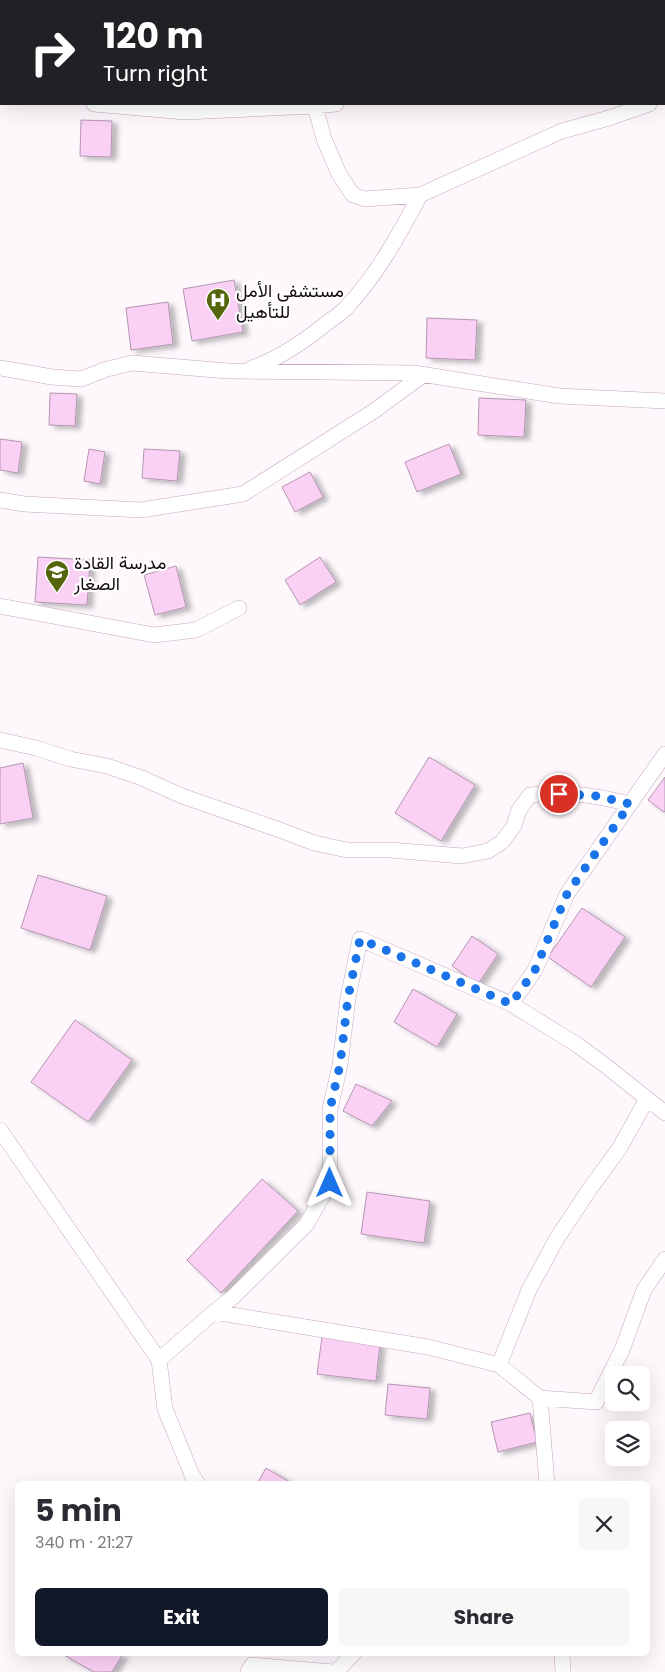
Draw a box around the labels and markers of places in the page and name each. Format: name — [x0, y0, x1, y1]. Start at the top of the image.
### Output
place label: مستشفى الأمل للتأهيل — [236, 278, 344, 324]
hospital icon: مستشفى الأمل للتأهيل — [205, 287, 231, 321]
place label: مدرسة القادة الصغار — [73, 550, 166, 596]
school or university icon: مدرسة القادة الصغار — [44, 559, 70, 593]
pin — [538, 773, 580, 815]

